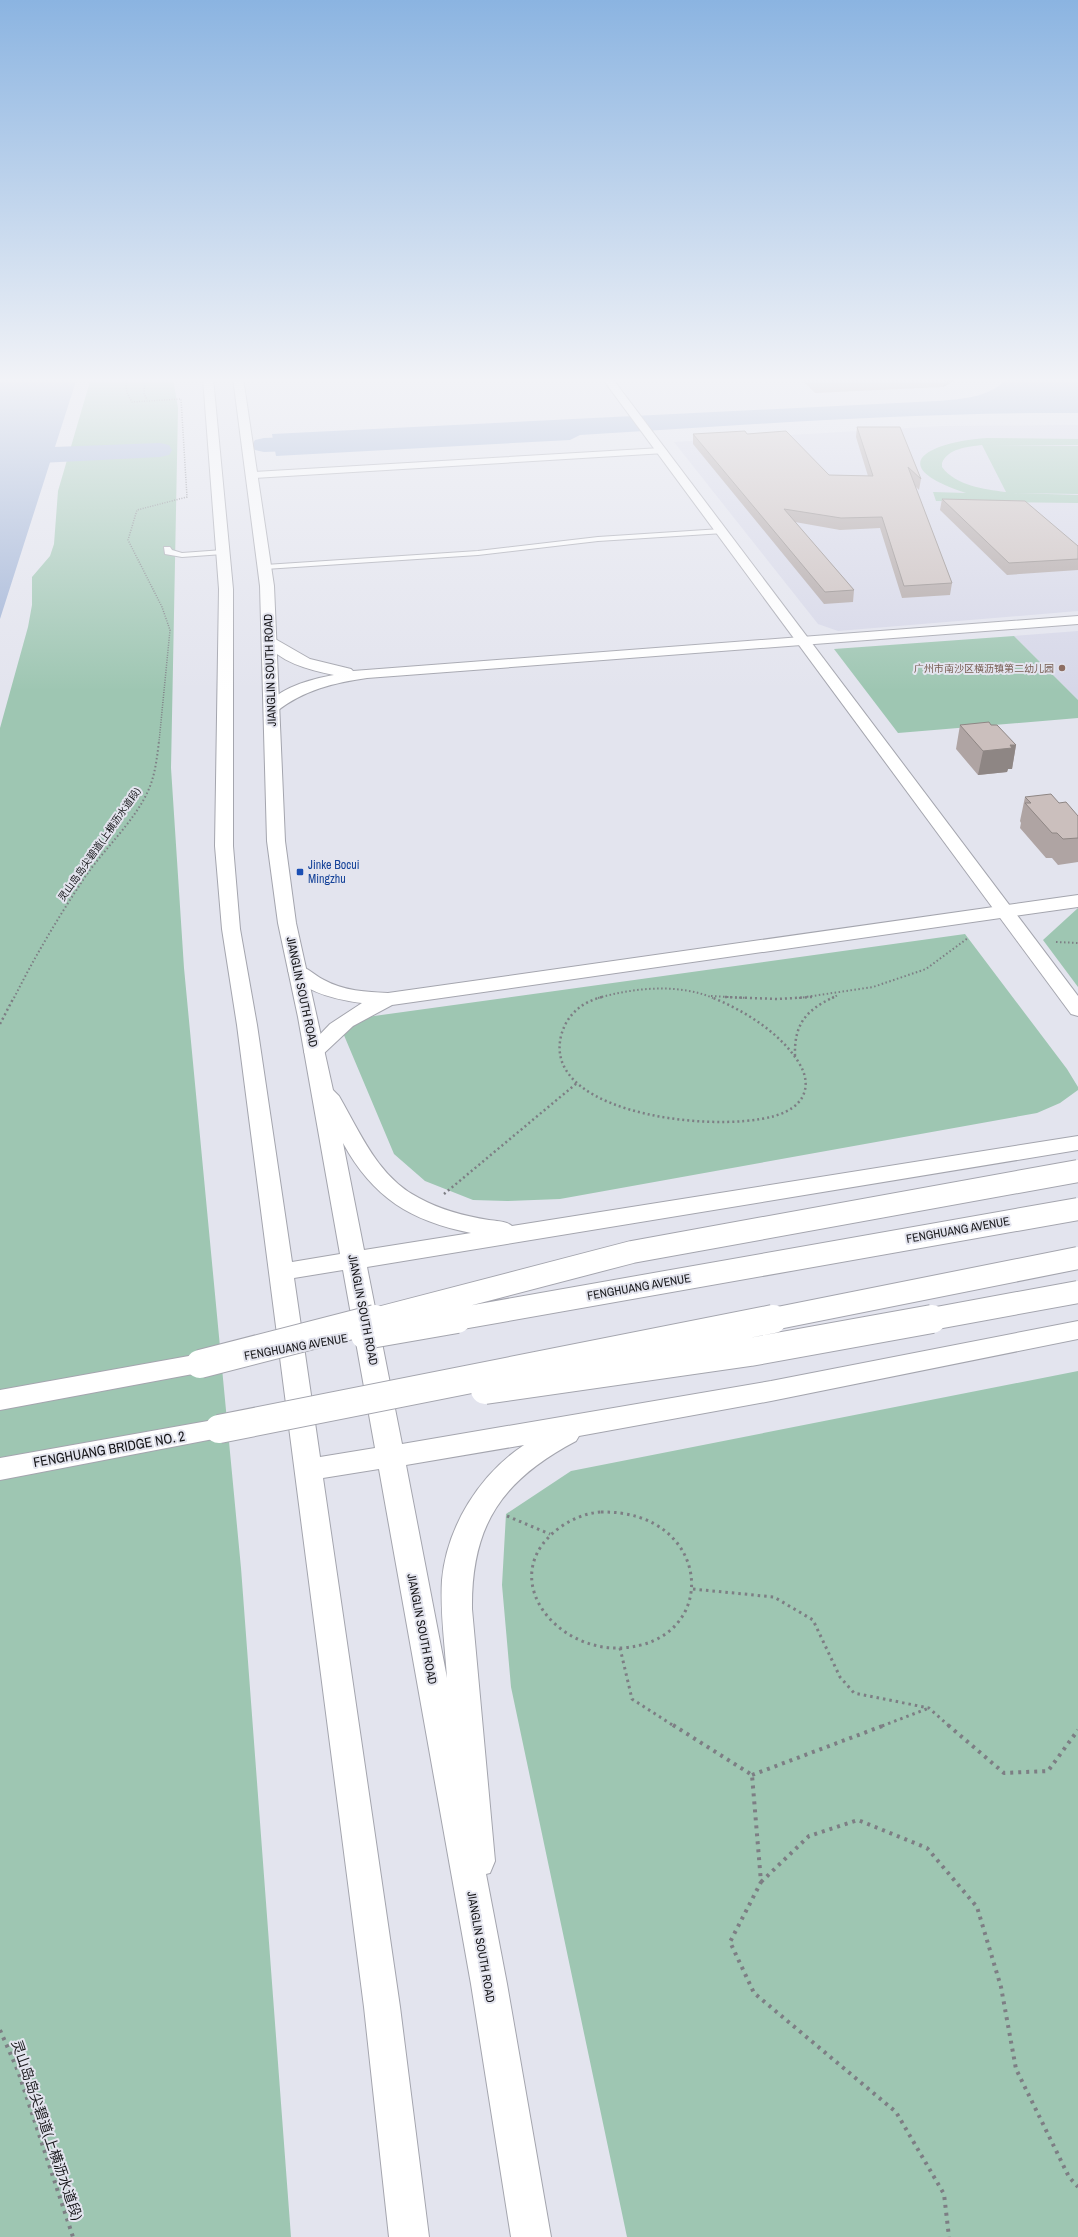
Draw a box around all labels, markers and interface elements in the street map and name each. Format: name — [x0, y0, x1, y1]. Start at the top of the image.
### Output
street label: JIANGLIN SOUTH ROAD — [260, 613, 280, 727]
place label: 广州市南沙区横沥镇第二幼儿园 — [914, 662, 1054, 675]
marker: 广州市南沙区横沥镇第二幼儿园 — [1057, 663, 1067, 673]
street label: 灵山岛岛尖碧道(上横沥水道段) — [55, 785, 144, 903]
place label: Jinke Bocui Mingzhu — [308, 857, 359, 887]
marker: Jinke Bocui Mingzhu — [295, 867, 305, 877]
street label: JIANGLIN SOUTH ROAD — [282, 935, 322, 1049]
street label: FENGHUANG AVENUE — [905, 1213, 1011, 1247]
street label: JIANGLIN SOUTH ROAD — [344, 1253, 382, 1367]
street label: FENGHUANG AVENUE — [586, 1270, 692, 1304]
street label: FENGHUANG AVENUE — [243, 1330, 349, 1364]
street label: FENGHUANG BRIDGE NO. 2 — [32, 1427, 186, 1471]
street label: JIANGLIN SOUTH ROAD — [403, 1572, 441, 1686]
street label: JIANGLIN SOUTH ROAD — [463, 1890, 499, 2004]
street label: 灵山岛岛尖碧道(上横沥水道段) — [8, 2037, 86, 2223]

